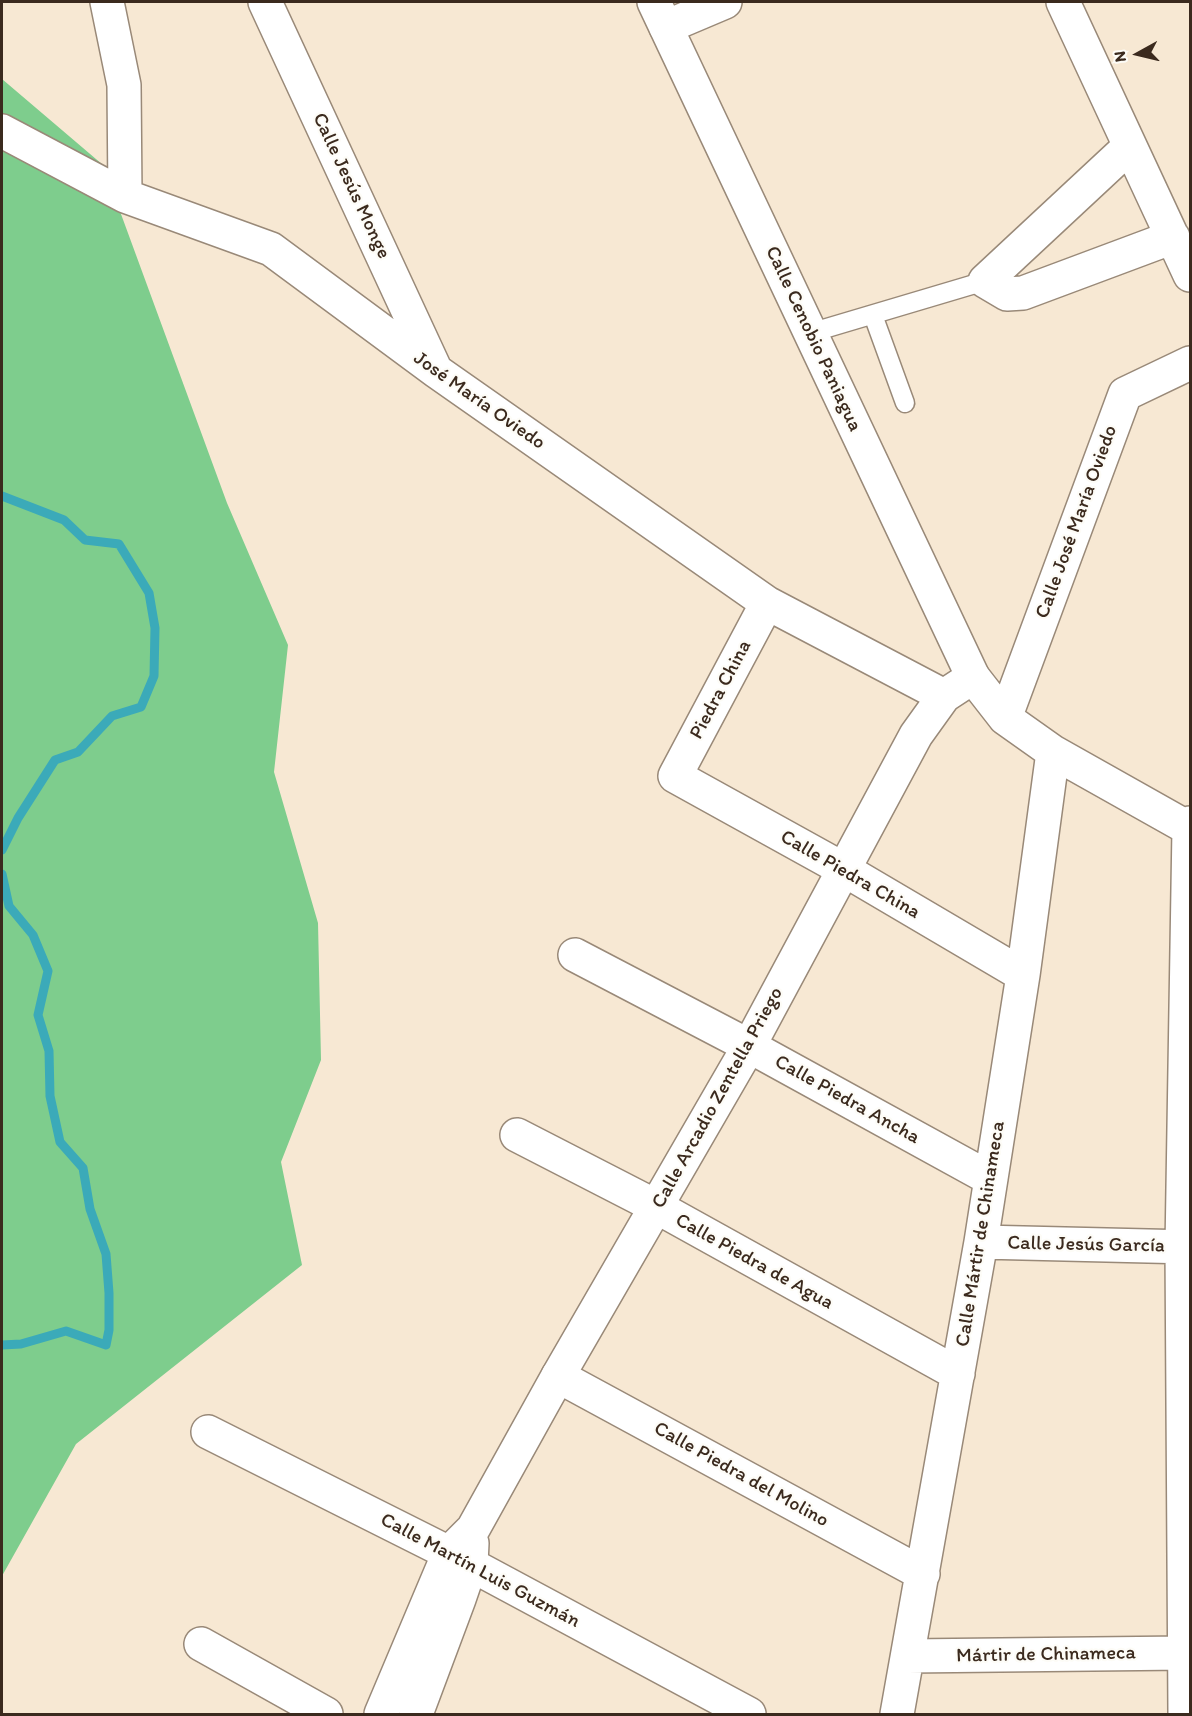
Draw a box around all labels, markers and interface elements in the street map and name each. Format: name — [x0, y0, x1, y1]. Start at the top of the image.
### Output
north arrow — [1108, 24, 1168, 84]
text: N — [1110, 50, 1130, 63]
street label: Calle Jesús Monge — [307, 109, 395, 263]
street label: Calle Cenobio Paniagua — [759, 243, 867, 435]
street label: José María Oviedo — [408, 347, 550, 455]
street label: Calle José María Oviedo — [1031, 422, 1123, 622]
street label: Piedra China — [685, 636, 757, 744]
street label: Calle Piedra China — [776, 825, 924, 925]
street label: Calle Arcadio Zentella Priego — [647, 983, 789, 1213]
street label: Calle Piedra Ancha — [770, 1050, 924, 1150]
street label: Calle Mártir de Chinameca — [951, 1119, 1011, 1349]
street label: Calle Piedra de Agua — [671, 1209, 837, 1315]
street label: Calle Jesús García — [1007, 1232, 1165, 1258]
street label: Calle Piedra del Molino — [649, 1417, 833, 1533]
street label: Calle Martín Luis Guzmán — [376, 1508, 584, 1634]
street label: Mártir de Chinameca — [956, 1641, 1136, 1669]

